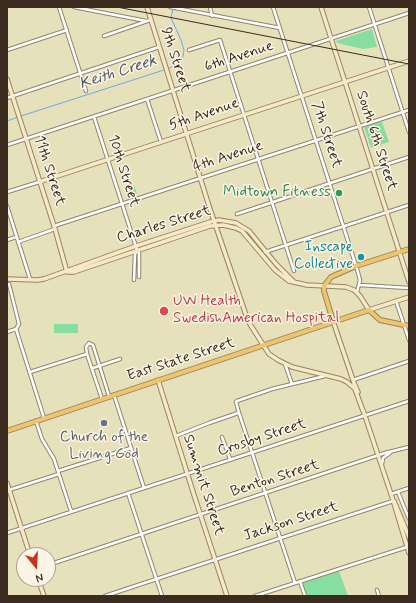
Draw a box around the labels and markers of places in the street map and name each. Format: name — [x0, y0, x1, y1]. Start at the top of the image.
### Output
place label: Midtown Fitness — [223, 184, 331, 202]
marker: Midtown Fitness — [334, 188, 344, 198]
place label: Inscape Collective — [294, 239, 353, 274]
marker: Inscape Collective — [356, 252, 366, 262]
place label: UW Health SwedishAmerican Hospital — [173, 293, 339, 328]
marker: UW Health SwedishAmerican Hospital — [158, 305, 170, 317]
marker: Church of the Living God — [99, 418, 109, 428]
place label: Church of the Living God — [60, 429, 148, 464]

